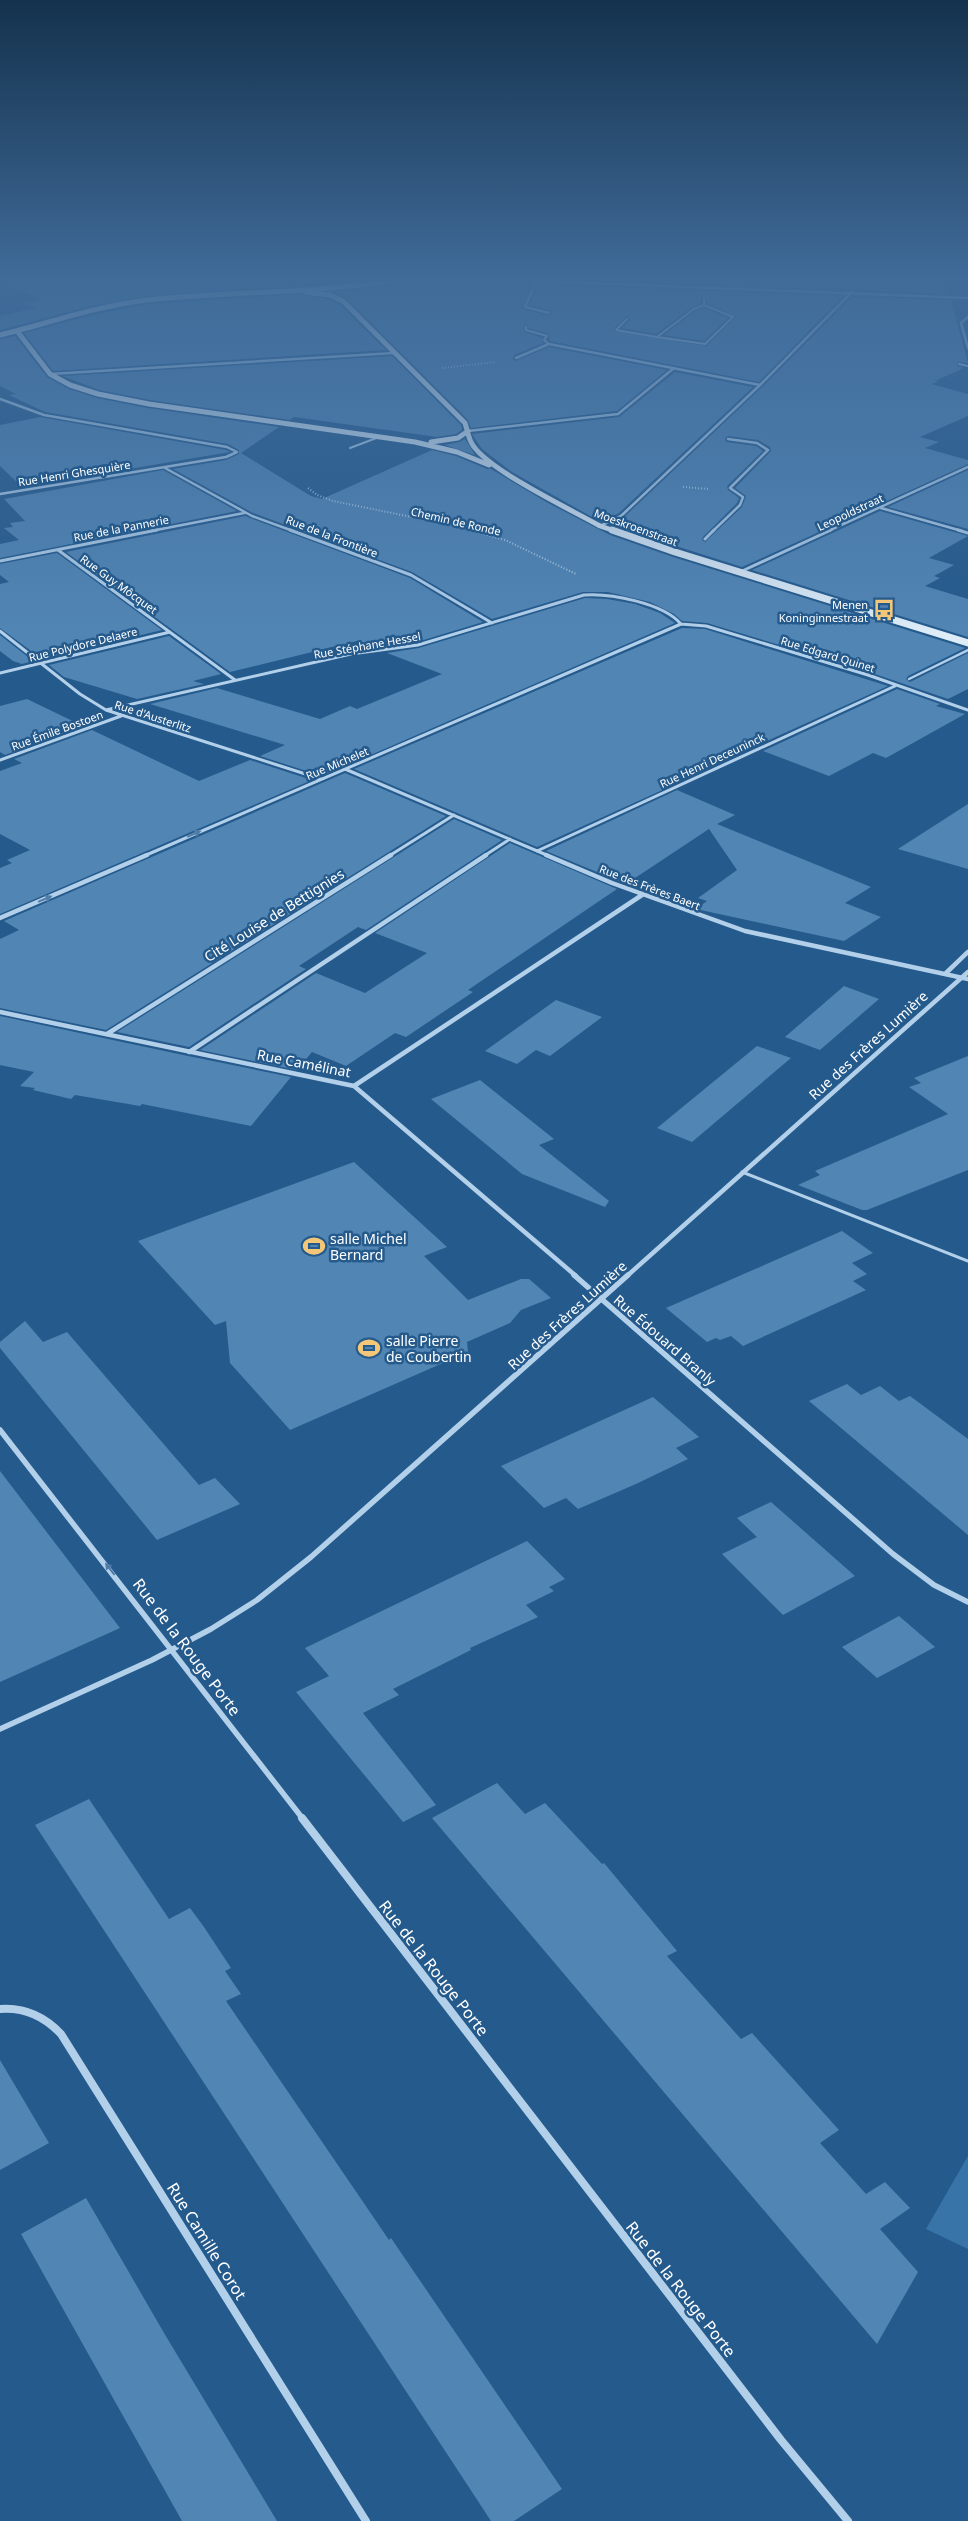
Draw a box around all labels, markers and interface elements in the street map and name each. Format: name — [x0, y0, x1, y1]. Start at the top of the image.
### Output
street label: Rue Henri Ghesquière — [17, 457, 131, 489]
street label: Leopoldstraat — [814, 490, 886, 534]
street label: Chemin de Ronde — [410, 503, 502, 539]
street label: Moeskroenstraat — [592, 505, 680, 549]
street label: Rue de la Pannerie — [72, 511, 170, 545]
street label: Rue de la Frontière — [284, 512, 380, 560]
street label: Rue Guy Môcquet — [78, 551, 160, 617]
place label: Menen Koninginnestraat — [779, 597, 868, 625]
bus stop icon: Menen Koninginnestraat — [871, 597, 897, 623]
street label: Rue Polydore Delaere — [27, 623, 139, 665]
street label: Rue Stéphane Hessel — [312, 628, 422, 662]
street label: Rue Edgard Quinet — [779, 633, 877, 675]
street label: Rue d'Austerlitz — [113, 697, 193, 735]
street label: Rue Émile Bostoen — [9, 706, 105, 754]
street label: Rue Henri Deceuninck — [657, 729, 767, 791]
street label: Rue Michelet — [303, 743, 371, 783]
one-way arrow — [187, 830, 201, 838]
street label: Rue des Frères Baert — [597, 861, 703, 913]
street label: Cité Louise de Bettignies — [200, 864, 348, 966]
one-way arrow — [38, 894, 52, 902]
street label: Rue des Frères Lumière — [804, 986, 932, 1104]
street label: Rue Camélinat — [255, 1045, 353, 1081]
place label: salle Michel Bernard — [330, 1229, 407, 1264]
sports icon: salle Michel Bernard — [301, 1233, 327, 1259]
street label: Rue des Frères Lumière — [503, 1256, 631, 1374]
street label: Rue Édouard Branly — [610, 1290, 721, 1390]
place label: salle Pierre de Coubertin — [386, 1331, 472, 1366]
sports icon: salle Pierre de Coubertin — [356, 1335, 382, 1361]
one-way arrow — [105, 1563, 116, 1576]
street label: Rue de la Rouge Porte — [128, 1574, 246, 1720]
street label: Rue de la Rouge Porte — [374, 1896, 494, 2040]
street label: Rue Camille Corot — [162, 2178, 252, 2304]
street label: Rue de la Rouge Porte — [621, 2217, 741, 2361]

